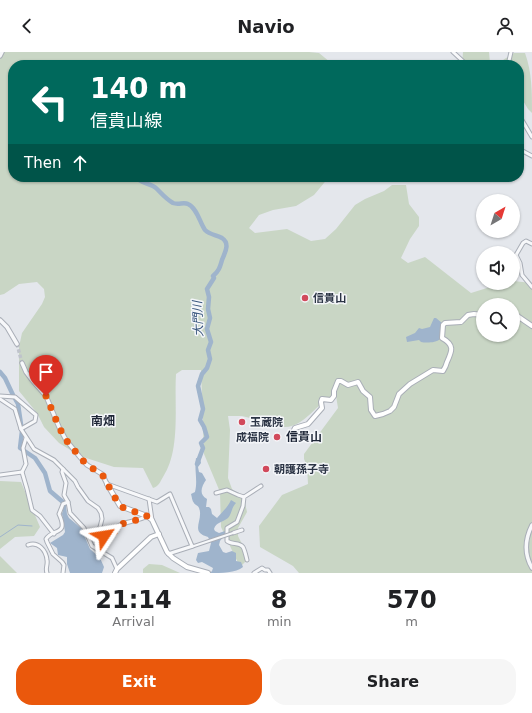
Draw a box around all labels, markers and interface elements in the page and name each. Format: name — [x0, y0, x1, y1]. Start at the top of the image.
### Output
icon: back — [16, 15, 38, 37]
icon: person — [494, 15, 516, 37]
text: Navio — [237, 16, 295, 37]
text: 140 m — [90, 72, 187, 105]
icon: left — [24, 76, 76, 128]
text: 信貴山線 — [90, 110, 162, 131]
icon: ahead — [69, 152, 91, 174]
text: Then — [24, 154, 61, 172]
north arrow — [476, 194, 520, 238]
map controls — [476, 194, 520, 342]
button: sound — [476, 246, 520, 290]
place label: 信貴山 — [313, 292, 346, 305]
marker: 信貴山 — [300, 293, 310, 303]
button: search — [476, 298, 520, 342]
water label: 大門川 — [190, 299, 206, 337]
pin — [29, 355, 63, 396]
icon: arrive — [35, 361, 57, 383]
district label: 南畑 — [91, 414, 115, 428]
place label: 玉蔵院 — [250, 416, 283, 429]
marker: 玉蔵院 — [237, 417, 247, 427]
district label: 信貴山 — [286, 430, 322, 444]
place label: 成福院 — [236, 431, 269, 444]
marker: 成福院 — [272, 432, 282, 442]
place label: 朝護孫子寺 — [274, 463, 329, 476]
marker: 朝護孫子寺 — [261, 464, 271, 474]
position arrow — [83, 515, 125, 557]
text: 21:14 — [95, 586, 172, 614]
text: 8 — [271, 586, 287, 614]
text: 570 — [387, 586, 437, 614]
text: Arrival — [112, 614, 155, 629]
text: min — [267, 614, 291, 629]
text: m — [405, 614, 418, 629]
button: Exit — [16, 659, 262, 705]
button: Share — [270, 659, 516, 705]

